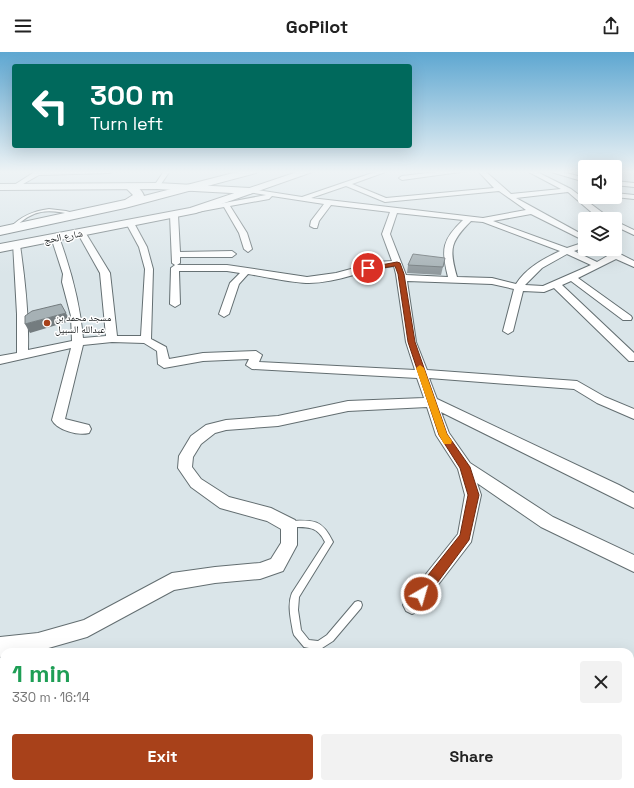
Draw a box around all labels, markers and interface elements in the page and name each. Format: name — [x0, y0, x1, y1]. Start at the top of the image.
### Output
icon: menu — [12, 15, 34, 37]
text: GoPilot — [286, 15, 348, 38]
icon: share — [600, 15, 622, 37]
text: 300 m — [90, 77, 174, 113]
icon: left — [24, 80, 76, 132]
text: Turn left — [90, 112, 163, 135]
map controls — [578, 160, 622, 256]
button: sound — [578, 160, 622, 204]
button: layers — [578, 212, 622, 256]
street label: شارع الحج — [43, 226, 84, 247]
pin — [351, 251, 385, 285]
icon: arrive — [357, 257, 379, 279]
place label: مسجد محمد بن عبدالله السبيل — [55, 311, 112, 336]
marker: مسجد محمد بن عبدالله السبيل — [42, 318, 52, 328]
position arrow — [400, 573, 442, 615]
text: 1 min — [12, 658, 71, 689]
button: close — [580, 661, 622, 703]
text: 330 m · 16:14 — [12, 689, 90, 706]
button: Exit — [12, 734, 313, 780]
button: Share — [321, 734, 622, 780]

